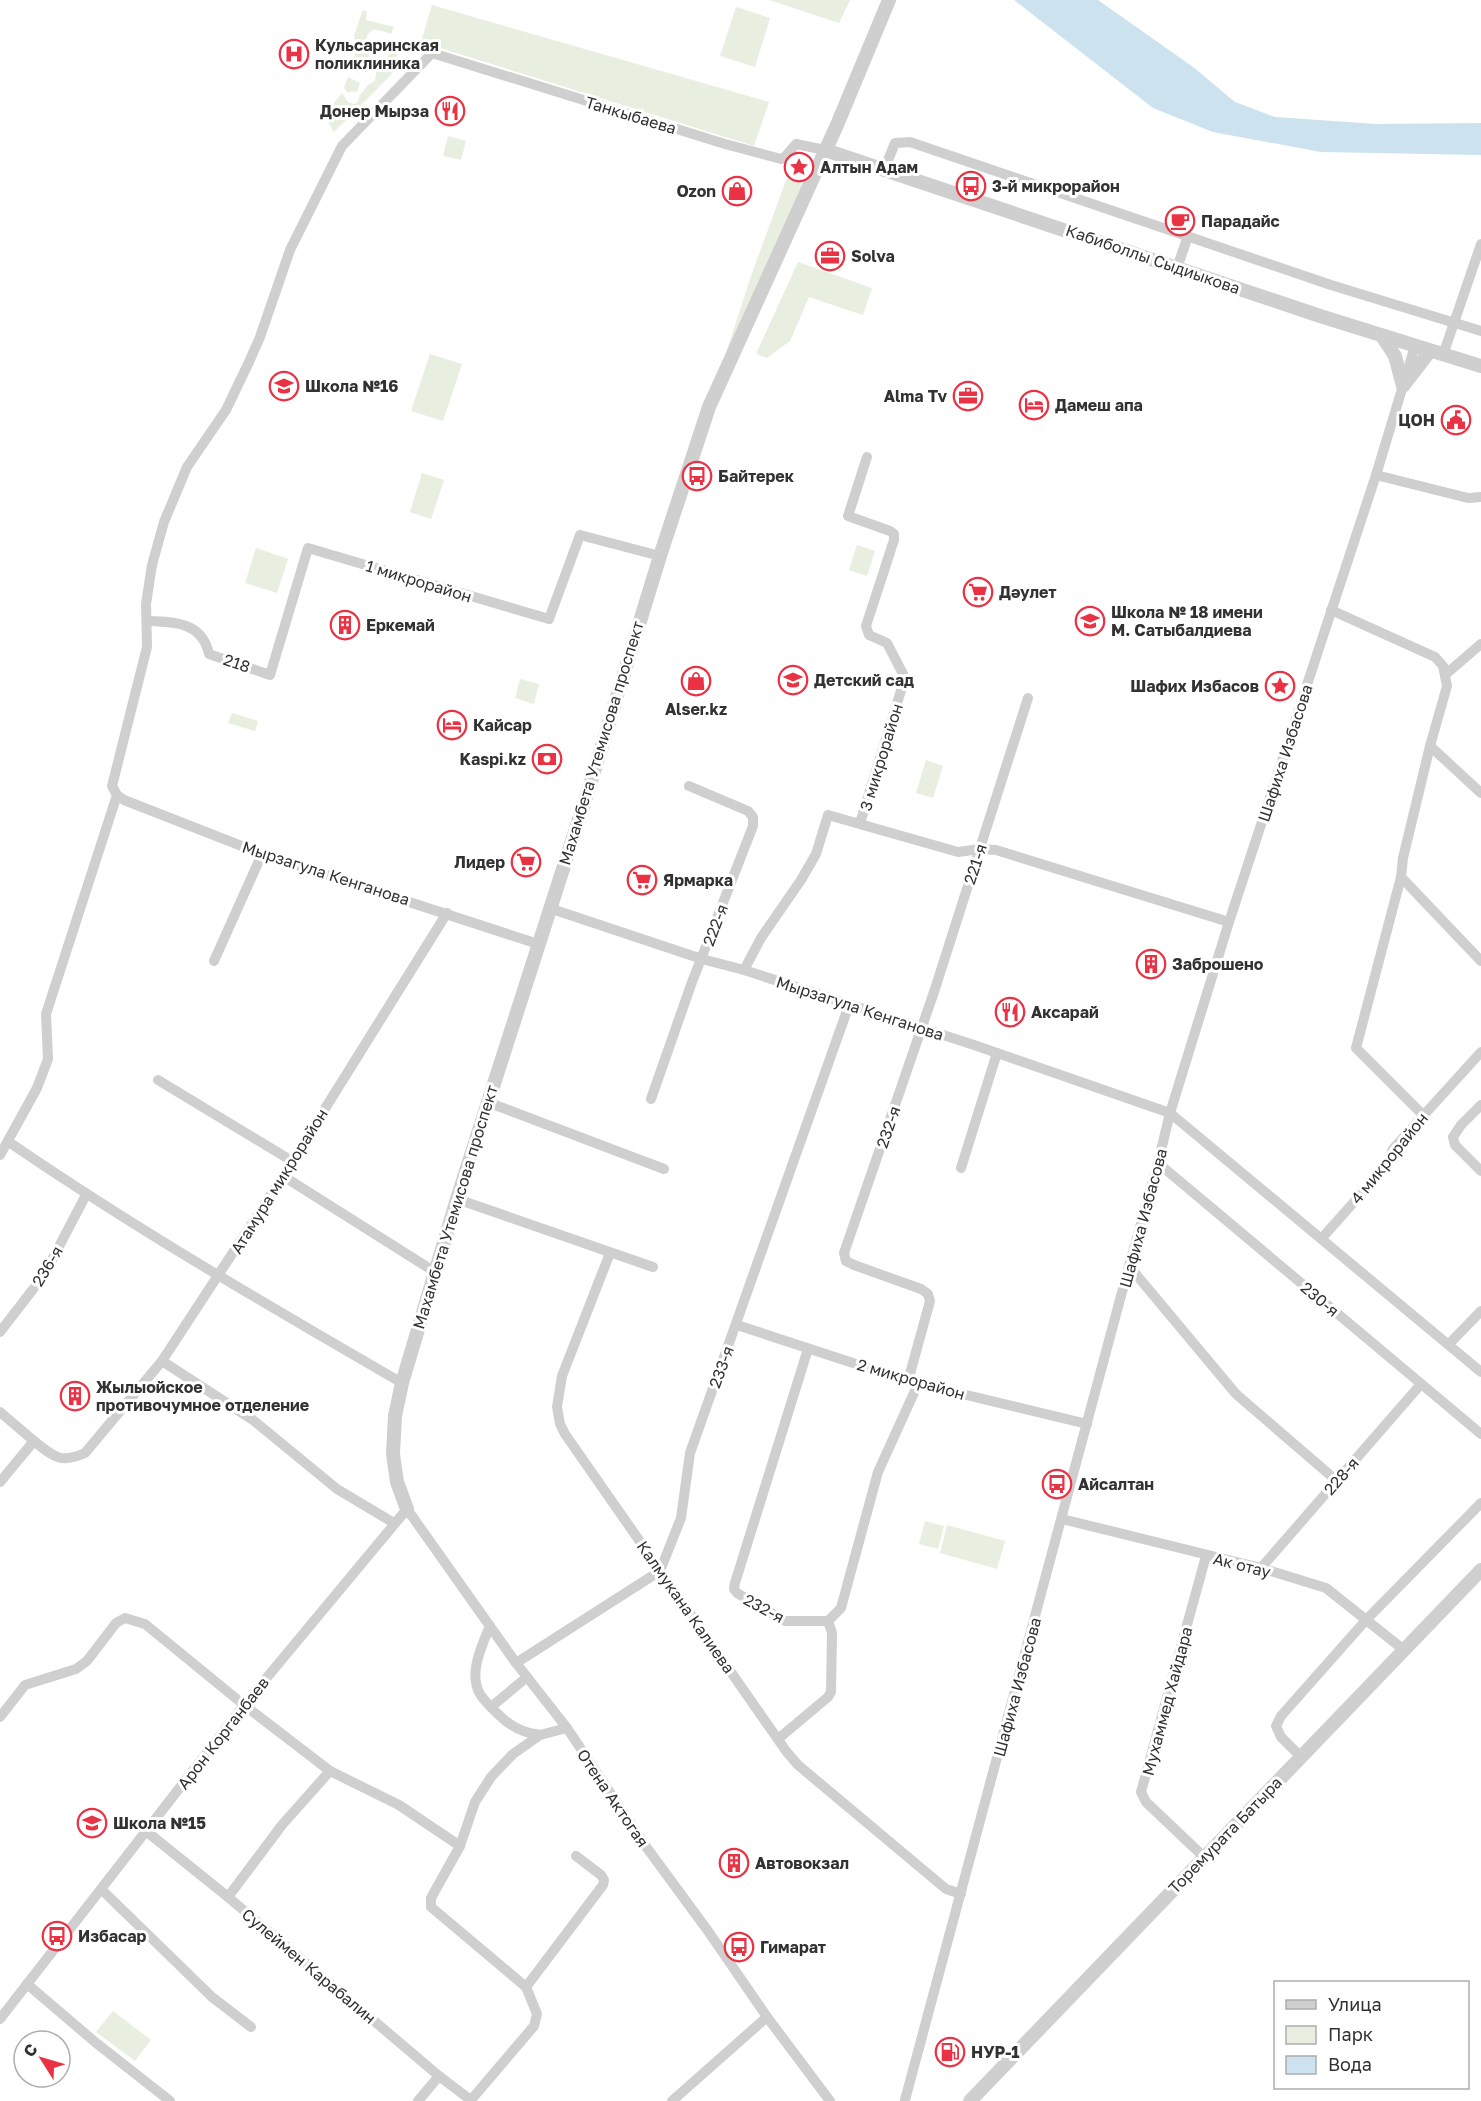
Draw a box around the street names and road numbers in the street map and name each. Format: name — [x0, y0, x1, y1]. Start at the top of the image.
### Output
street label: Танкыбаева — [583, 92, 679, 138]
street label: Кабиболлы Сыдиыкова — [1063, 220, 1243, 298]
street label: 1 микрорайон — [364, 555, 474, 607]
street label: Махамбета Утемисова проспект — [554, 619, 648, 867]
street label: 218 — [221, 649, 253, 677]
street label: Шафиха Избасова — [1253, 682, 1317, 824]
street label: 3 микрорайон — [855, 701, 907, 813]
street label: Мырзагула Кенганова — [240, 836, 412, 910]
street label: 221-я — [959, 841, 991, 887]
street label: 222-я — [698, 901, 732, 949]
street label: Мырзагула Кенганова — [774, 971, 946, 1045]
street label: Махамбета Утемисова проспект — [408, 1083, 502, 1331]
street label: 232-я — [872, 1103, 904, 1151]
street label: Атамура микрорайон — [226, 1105, 332, 1257]
street label: 4 микрорайон — [1346, 1108, 1432, 1208]
street label: Шафиха Избасова — [1115, 1146, 1171, 1290]
street label: 236-я — [27, 1242, 67, 1290]
street label: 230-я — [1297, 1277, 1343, 1321]
street label: 233-я — [704, 1343, 738, 1391]
street label: 2 микрорайон — [855, 1354, 967, 1404]
street label: 228-я — [1319, 1453, 1363, 1499]
street label: Калмукана Калиева — [633, 1537, 739, 1677]
street label: Ак отау — [1211, 1548, 1273, 1582]
street label: 232-я — [740, 1589, 788, 1627]
street label: Шафиха Избасова — [989, 1615, 1045, 1759]
street label: Мухаммед Хайдара — [1137, 1624, 1197, 1778]
street label: Арон Корганбаев — [173, 1673, 273, 1793]
street label: Отена Актогая — [573, 1745, 653, 1851]
street label: Торемурата Батыра — [1164, 1772, 1286, 1898]
street label: Сулеймен Карабалин — [238, 1904, 380, 2028]

